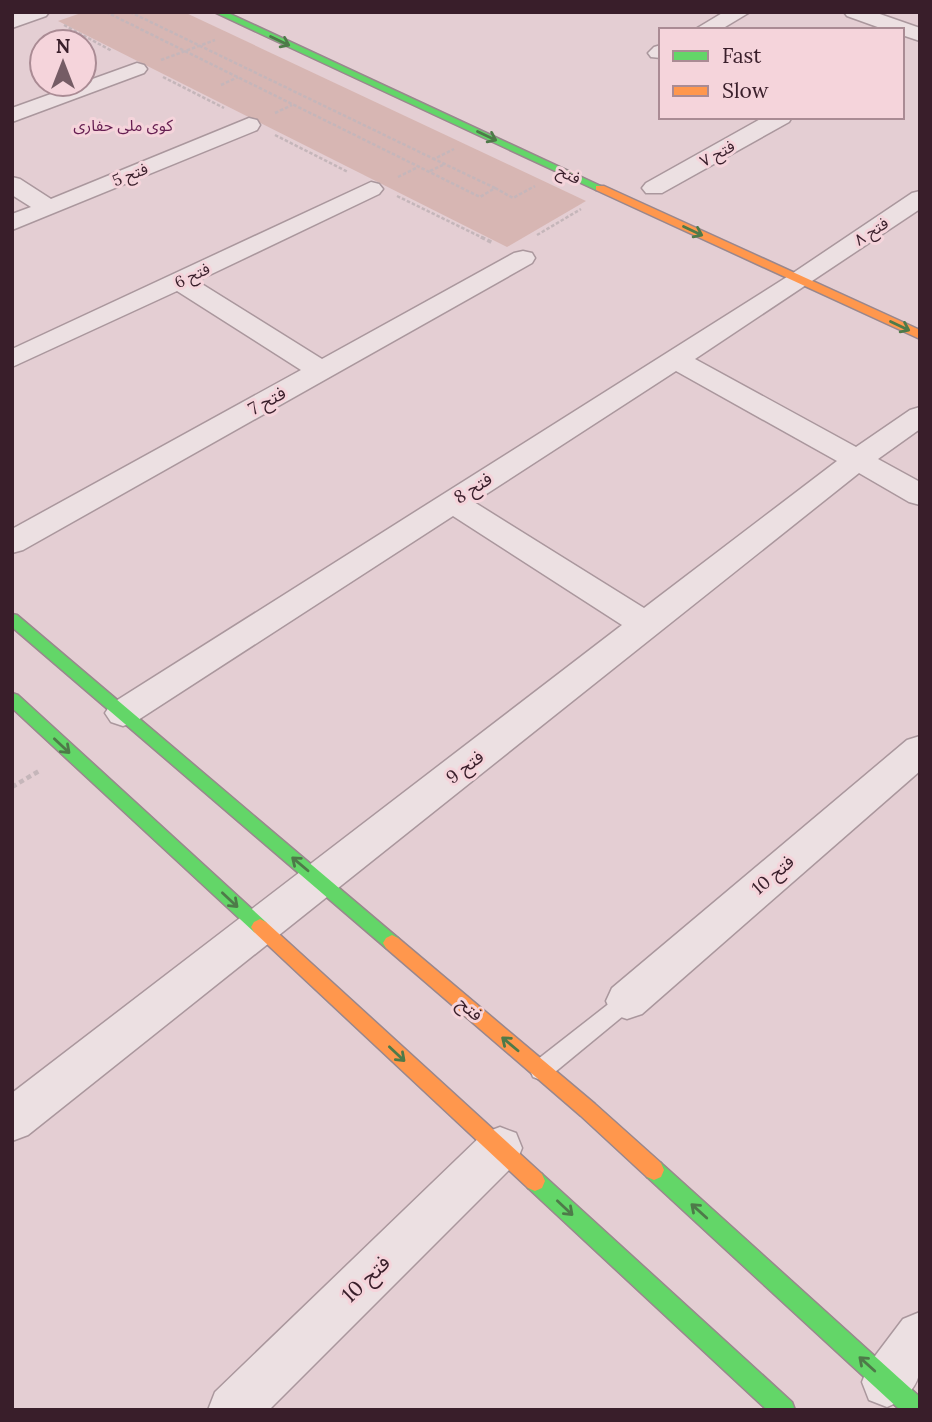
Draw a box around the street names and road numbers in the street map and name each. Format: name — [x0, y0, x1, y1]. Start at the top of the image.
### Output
street label: فتح ۷ — [696, 135, 739, 173]
street label: فتح 5 — [109, 158, 152, 193]
street label: فتح — [553, 160, 584, 191]
street label: فتح ۸ — [850, 212, 894, 252]
street label: فتح 6 — [171, 258, 214, 295]
street label: فتح 7 — [244, 381, 291, 422]
street label: فتح 8 — [449, 467, 497, 510]
street label: فتح 9 — [441, 745, 489, 790]
street label: فتح 10 — [747, 850, 800, 901]
street label: فتح — [452, 991, 488, 1027]
street label: فتح 10 — [336, 1249, 397, 1310]

